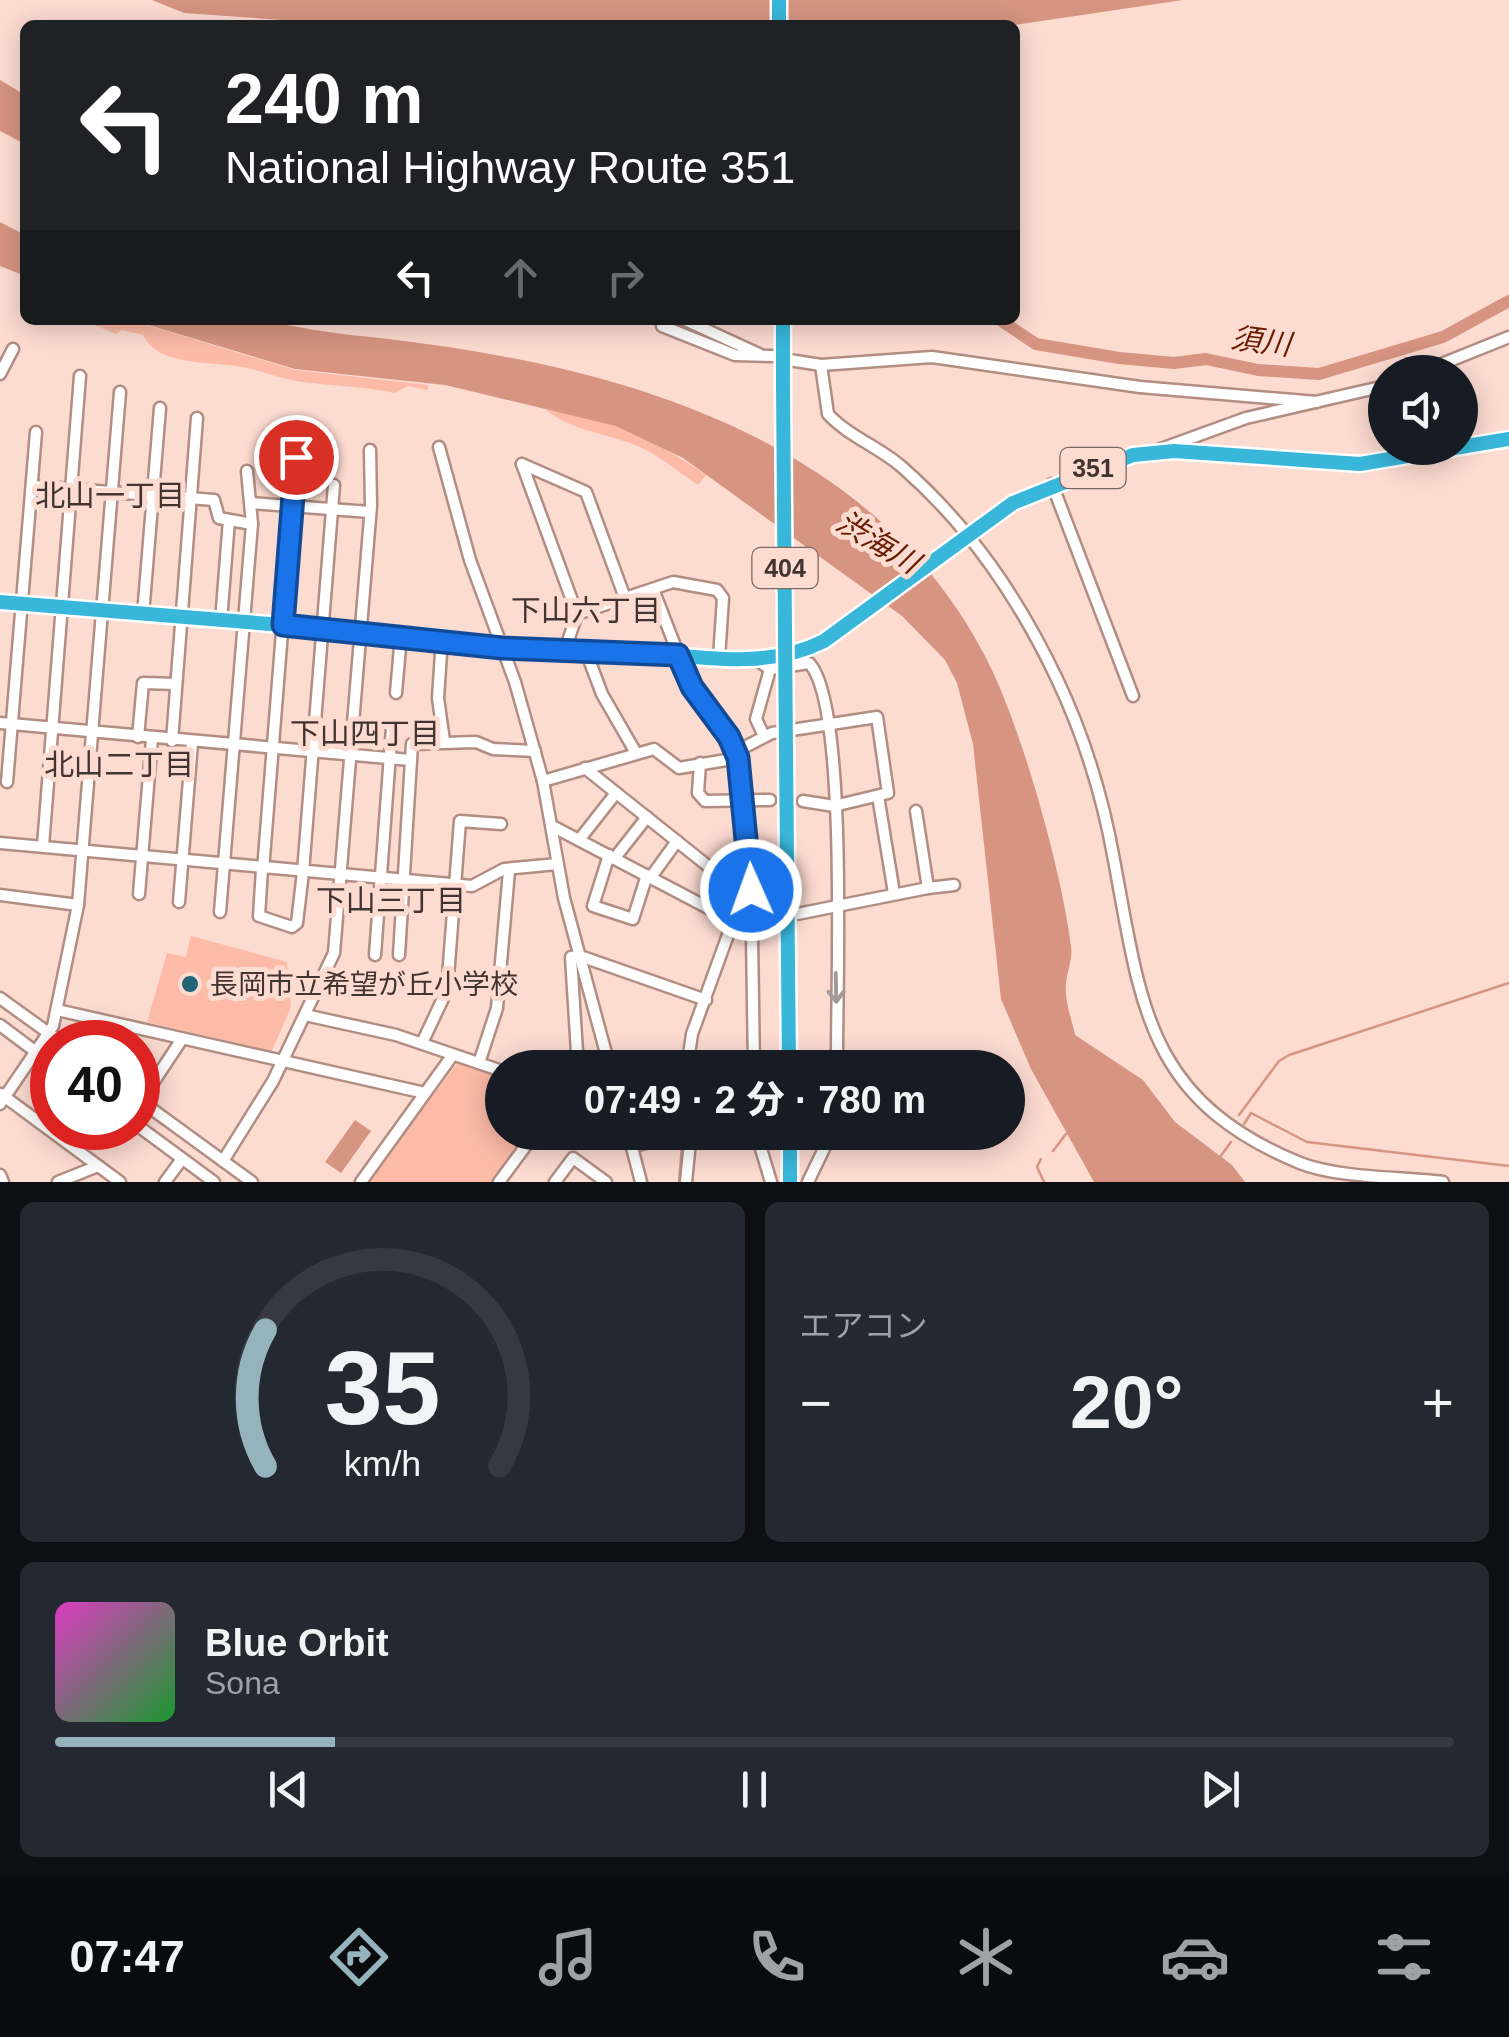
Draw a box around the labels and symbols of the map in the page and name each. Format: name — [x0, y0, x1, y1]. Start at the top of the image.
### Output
water label: 須川 — [1229, 321, 1296, 361]
pin — [254, 415, 339, 500]
road number: 351 — [1060, 448, 1126, 488]
district label: 北山一丁目 — [35, 479, 185, 512]
water label: 渋海川 — [831, 505, 928, 581]
road number: 404 — [752, 548, 818, 588]
district label: 下山六丁目 — [511, 594, 661, 627]
district label: 下山四丁目 — [290, 717, 440, 750]
district label: 北山二丁目 — [44, 748, 194, 781]
position arrow — [699, 838, 803, 942]
district label: 下山三丁目 — [316, 884, 466, 917]
place label: 長岡市立希望が丘小学校 — [210, 969, 518, 1000]
one-way arrow — [826, 971, 845, 1003]
marker: 長岡市立希望が丘小学校 — [179, 973, 201, 995]
speed limit sign: 40 — [30, 1020, 160, 1150]

